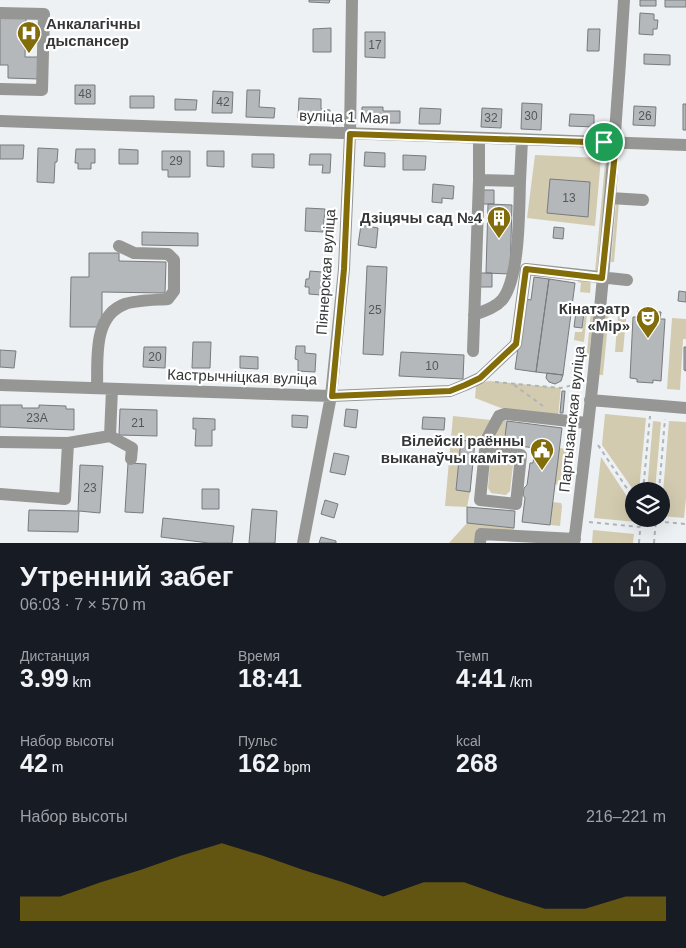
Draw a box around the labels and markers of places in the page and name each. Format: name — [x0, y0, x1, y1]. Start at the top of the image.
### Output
place label: Анкалагічны дыспансер — [46, 15, 141, 49]
hospital icon: Анкалагічны дыспансер — [16, 20, 42, 54]
pin — [583, 121, 625, 163]
building icon: Дзіцячы сад №4 — [486, 205, 512, 239]
place label: Дзіцячы сад №4 — [360, 209, 483, 226]
place label: Кінатэатр «Мір» — [559, 300, 630, 334]
theatre icon: Кінатэатр «Мір» — [635, 305, 661, 339]
place label: Вілейскі раённы выканаўчы камітэт — [381, 432, 524, 466]
public building icon: Вілейскі раённы выканаўчы камітэт — [529, 437, 555, 471]

